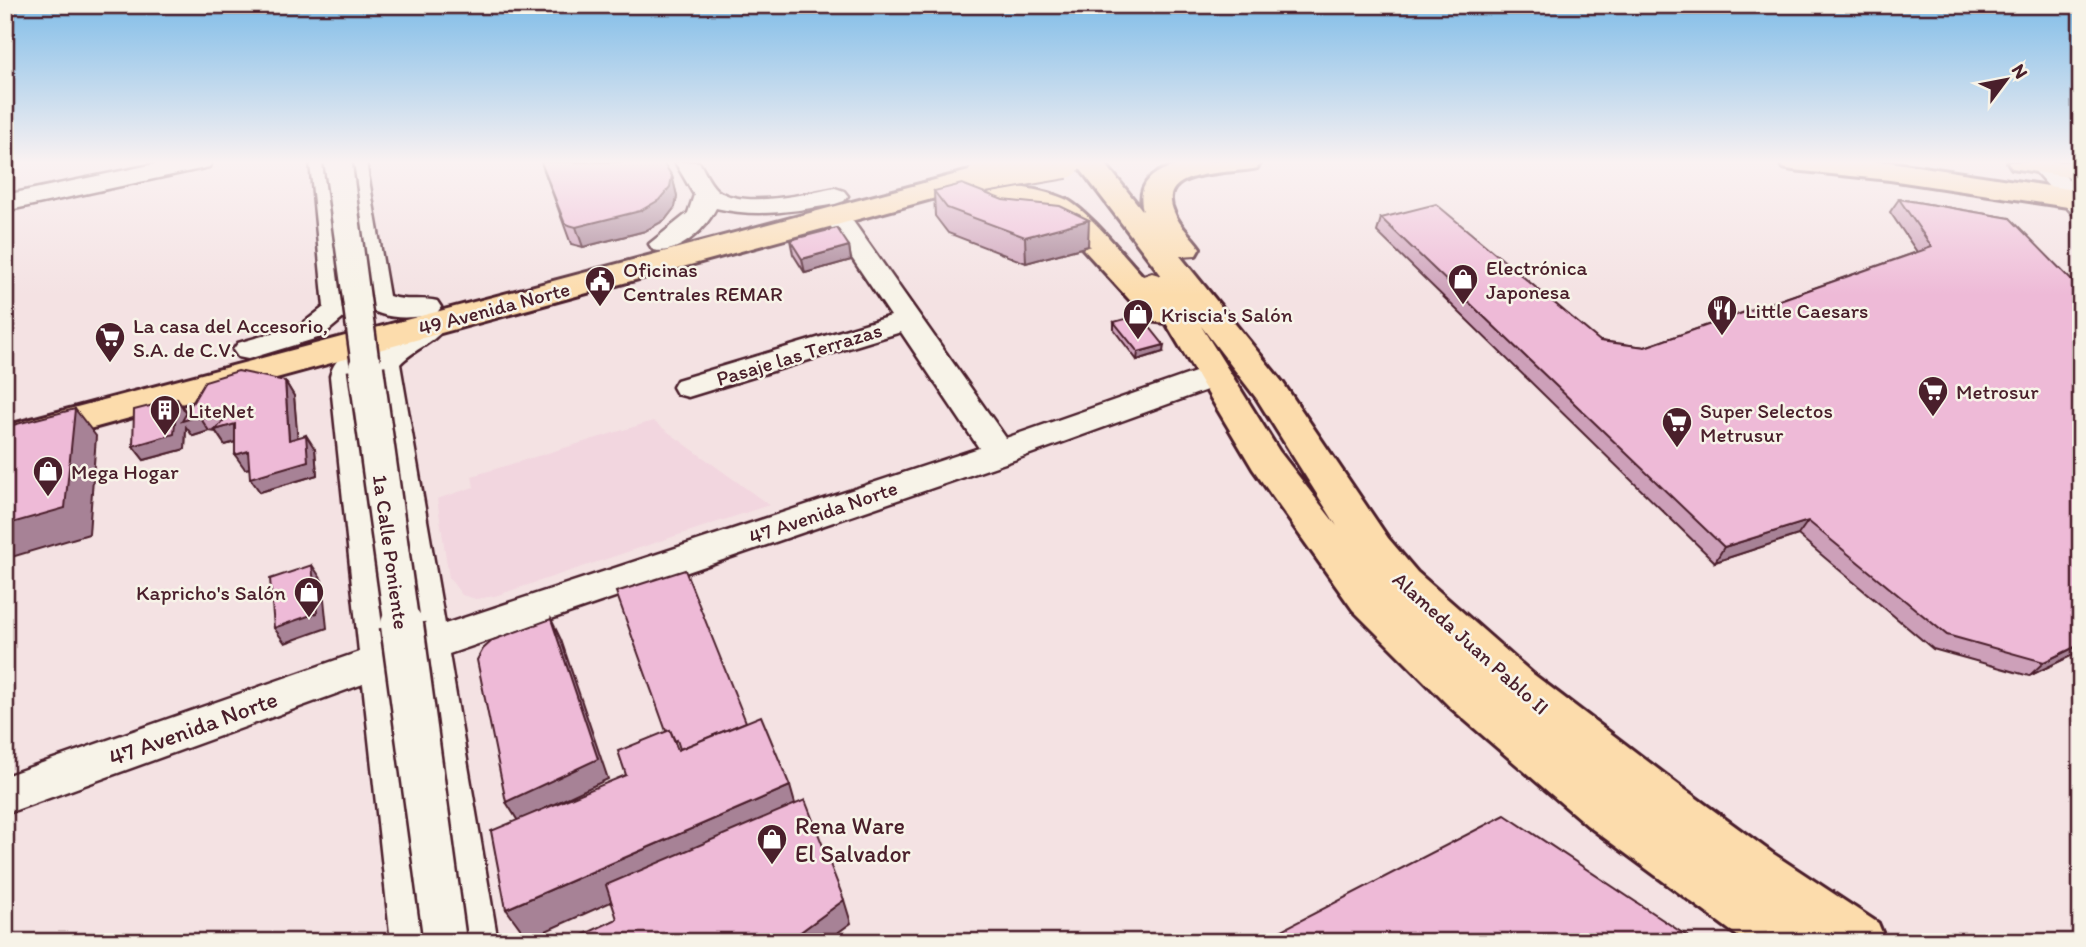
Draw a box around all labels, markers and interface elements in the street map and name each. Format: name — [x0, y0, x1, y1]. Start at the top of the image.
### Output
north arrow — [1970, 46, 2040, 116]
text: N — [2007, 60, 2033, 83]
place label: Electrónica Japonesa — [1486, 255, 1588, 304]
place label: Oficinas Centrales REMAR — [623, 257, 783, 306]
shop icon: Electrónica Japonesa — [1446, 262, 1480, 306]
public building icon: Oficinas Centrales REMAR — [583, 264, 617, 308]
street label: 49 Avenida Norte — [415, 276, 573, 340]
restaurant icon: Little Caesars — [1705, 293, 1739, 337]
shop icon: Kriscia's Salón — [1121, 297, 1155, 341]
place label: Little Caesars — [1745, 298, 1868, 323]
place label: Kriscia's Salón — [1161, 302, 1293, 327]
place label: La casa del Accesorio, S.A. de C.V. — [133, 313, 328, 362]
street label: Pasaje las Terrazas — [713, 317, 885, 391]
supermarket icon: La casa del Accesorio, S.A. de C.V. — [93, 320, 127, 364]
supermarket icon: Metrosur — [1916, 374, 1950, 418]
place label: Metrosur — [1956, 379, 2039, 404]
building icon: LiteNet — [148, 393, 182, 437]
place label: LiteNet — [188, 398, 254, 423]
place label: Super Selectos Metrusur — [1700, 398, 1833, 447]
supermarket icon: Super Selectos Metrusur — [1660, 405, 1694, 449]
shop icon: Mega Hogar — [31, 454, 65, 498]
place label: Mega Hogar — [71, 459, 179, 484]
street label: 1a Calle Poniente — [368, 473, 414, 631]
street label: 47 Avenida Norte — [745, 475, 901, 549]
street label: Alameda Juan Pablo II — [1388, 566, 1554, 720]
shop icon: Kapricho's Salón — [292, 575, 326, 619]
place label: Kapricho's Salón — [136, 580, 286, 605]
street label: 47 Avenida Norte — [105, 684, 281, 772]
place label: Rena Ware El Salvador — [795, 811, 911, 868]
shop icon: Rena Ware El Salvador — [755, 822, 789, 866]

